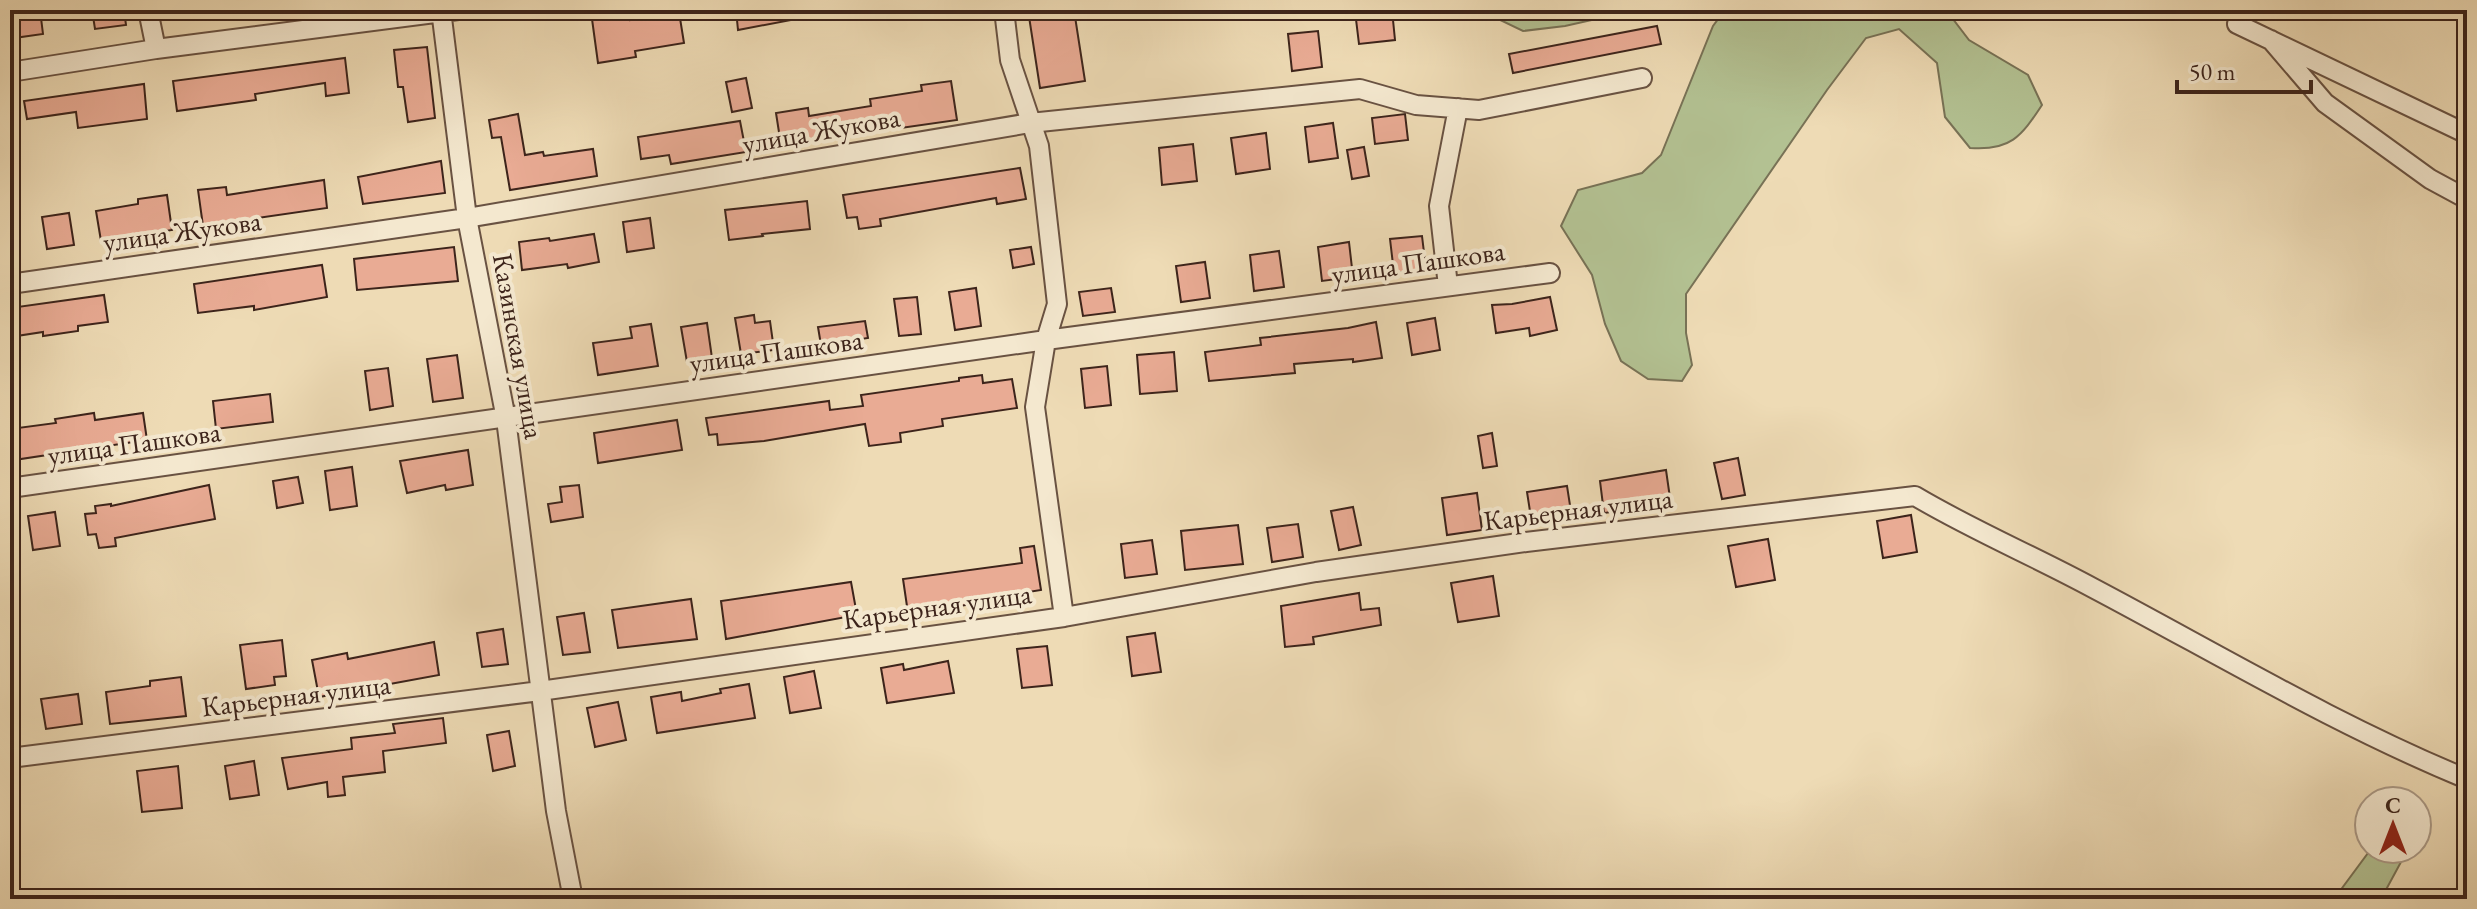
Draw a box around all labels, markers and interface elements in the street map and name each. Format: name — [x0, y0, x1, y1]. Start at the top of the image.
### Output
scale bar — [2177, 44, 2311, 94]
text: 50 m — [2189, 56, 2236, 87]
street label: улица Жукова — [739, 98, 903, 162]
street label: улица Жукова — [101, 202, 264, 260]
street label: улица Пашкова — [1329, 232, 1508, 292]
street label: Казинская улица — [485, 250, 553, 443]
street label: улица Пашкова — [687, 321, 866, 381]
street label: улица Пашкова — [45, 413, 224, 473]
street label: Карьерная улица — [1481, 479, 1675, 538]
street label: Карьерная улица — [840, 575, 1035, 637]
street label: Карьерная улица — [199, 665, 393, 724]
north arrow — [2353, 785, 2433, 865]
text: С — [2385, 791, 2401, 820]

